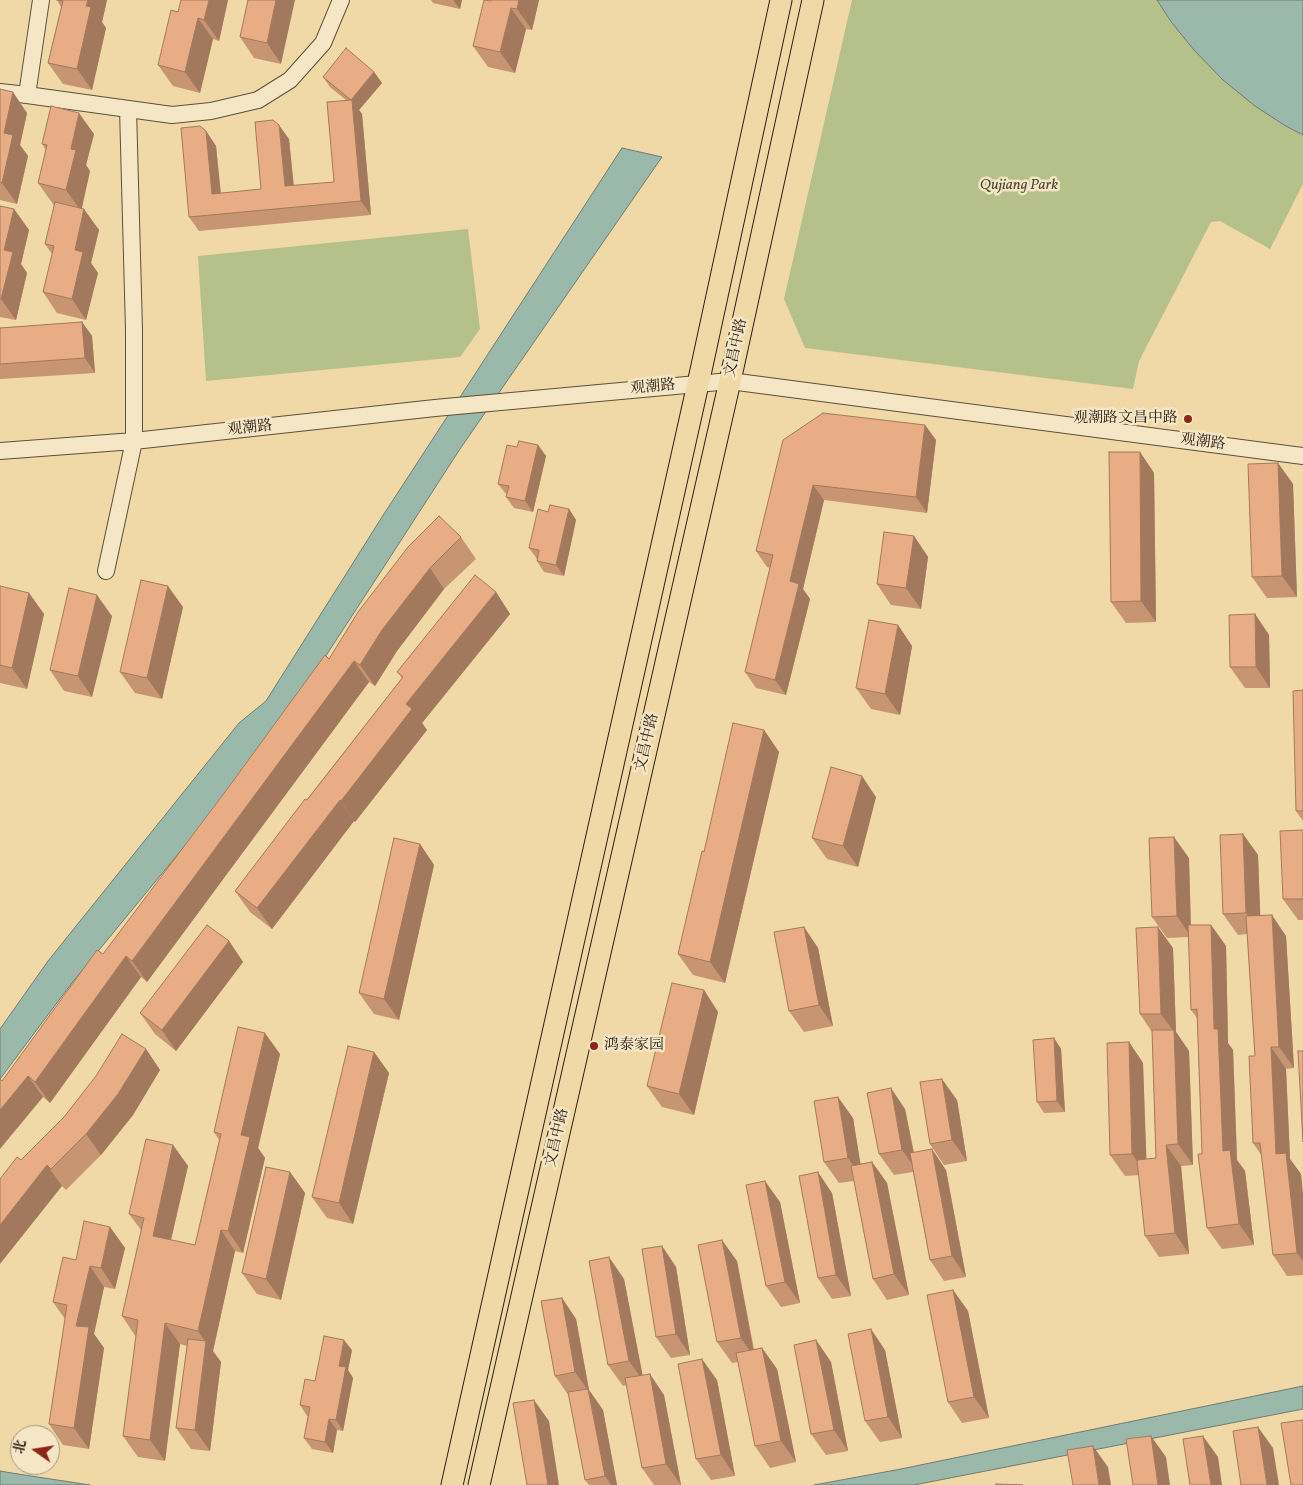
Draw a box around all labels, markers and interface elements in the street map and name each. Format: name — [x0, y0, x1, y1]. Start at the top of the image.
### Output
park label: Qujiang Park — [980, 177, 1058, 195]
street label: 文昌中路 — [722, 317, 752, 379]
street label: 观潮路 — [630, 377, 676, 399]
place label: 观潮路文昌中路 — [1073, 410, 1178, 428]
marker: 观潮路文昌中路 — [1182, 413, 1194, 425]
street label: 观潮路 — [227, 418, 273, 440]
street label: 观潮路 — [1180, 431, 1226, 455]
street label: 文昌中路 — [632, 712, 664, 774]
place label: 鸿泰家园 — [604, 1037, 664, 1055]
marker: 鸿泰家园 — [588, 1040, 600, 1052]
street label: 文昌中路 — [542, 1107, 574, 1169]
north arrow — [10, 1425, 60, 1475]
text: 北 — [10, 1438, 32, 1456]

